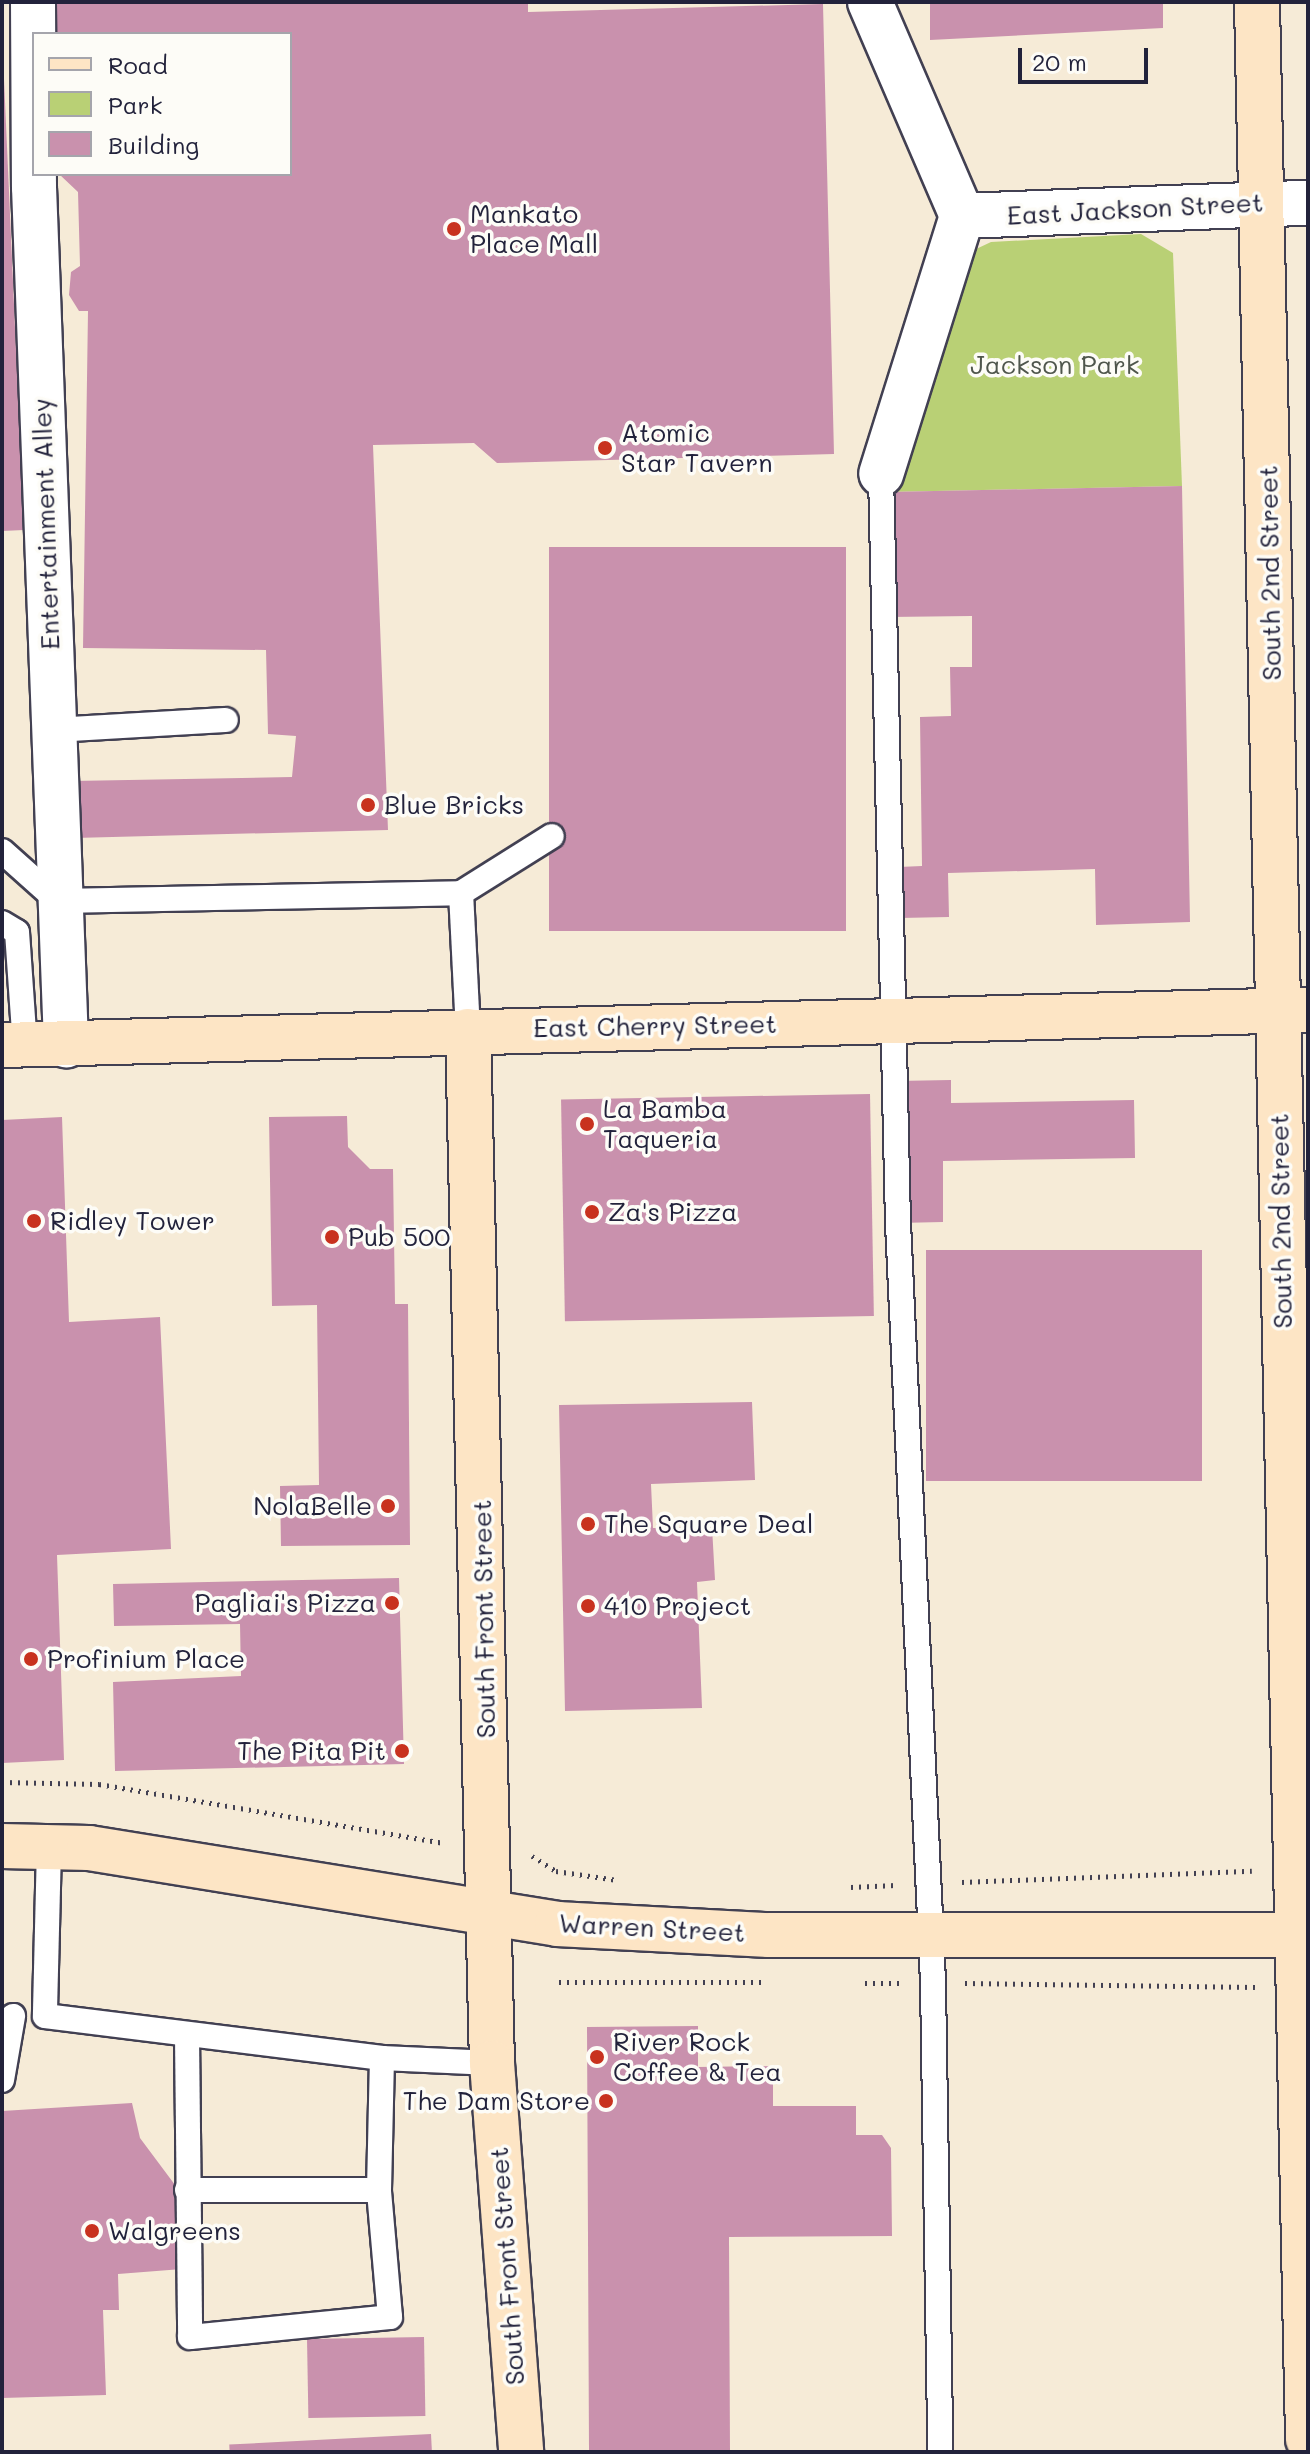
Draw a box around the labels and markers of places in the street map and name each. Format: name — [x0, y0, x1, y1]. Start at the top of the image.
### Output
place label: Mankato Place Mall — [470, 198, 598, 260]
marker: Mankato Place Mall — [445, 220, 463, 238]
place label: Atomic Star Tavern — [621, 417, 773, 478]
marker: Atomic Star Tavern — [596, 439, 614, 457]
place label: Blue Bricks — [384, 789, 524, 821]
marker: Blue Bricks — [359, 796, 377, 814]
place label: La Bamba Taqueria — [603, 1093, 727, 1154]
marker: La Bamba Taqueria — [578, 1115, 596, 1133]
place label: Za's Pizza — [608, 1196, 737, 1228]
marker: Za's Pizza — [583, 1203, 601, 1221]
place label: Ridley Tower — [50, 1205, 215, 1237]
marker: Ridley Tower — [25, 1212, 43, 1230]
place label: Pub 500 — [348, 1221, 450, 1253]
marker: Pub 500 — [323, 1228, 341, 1246]
place label: NolaBelle — [253, 1490, 372, 1522]
marker: NolaBelle — [379, 1497, 397, 1515]
place label: The Square Deal — [604, 1508, 813, 1540]
marker: The Square Deal — [579, 1515, 597, 1533]
place label: Pagliai's Pizza — [195, 1587, 376, 1619]
place label: 410 Project — [604, 1590, 751, 1622]
marker: Pagliai's Pizza — [383, 1594, 401, 1612]
marker: 410 Project — [579, 1597, 597, 1615]
place label: Profinium Place — [47, 1643, 245, 1675]
marker: Profinium Place — [22, 1650, 40, 1668]
place label: The Pita Pit — [237, 1735, 386, 1767]
marker: The Pita Pit — [393, 1742, 411, 1760]
place label: River Rock Coffee & Tea — [613, 2026, 782, 2088]
marker: River Rock Coffee & Tea — [588, 2048, 606, 2066]
place label: The Dam Store — [403, 2085, 590, 2117]
marker: The Dam Store — [597, 2092, 615, 2110]
place label: Walgreens — [108, 2215, 241, 2247]
marker: Walgreens — [83, 2222, 101, 2240]

